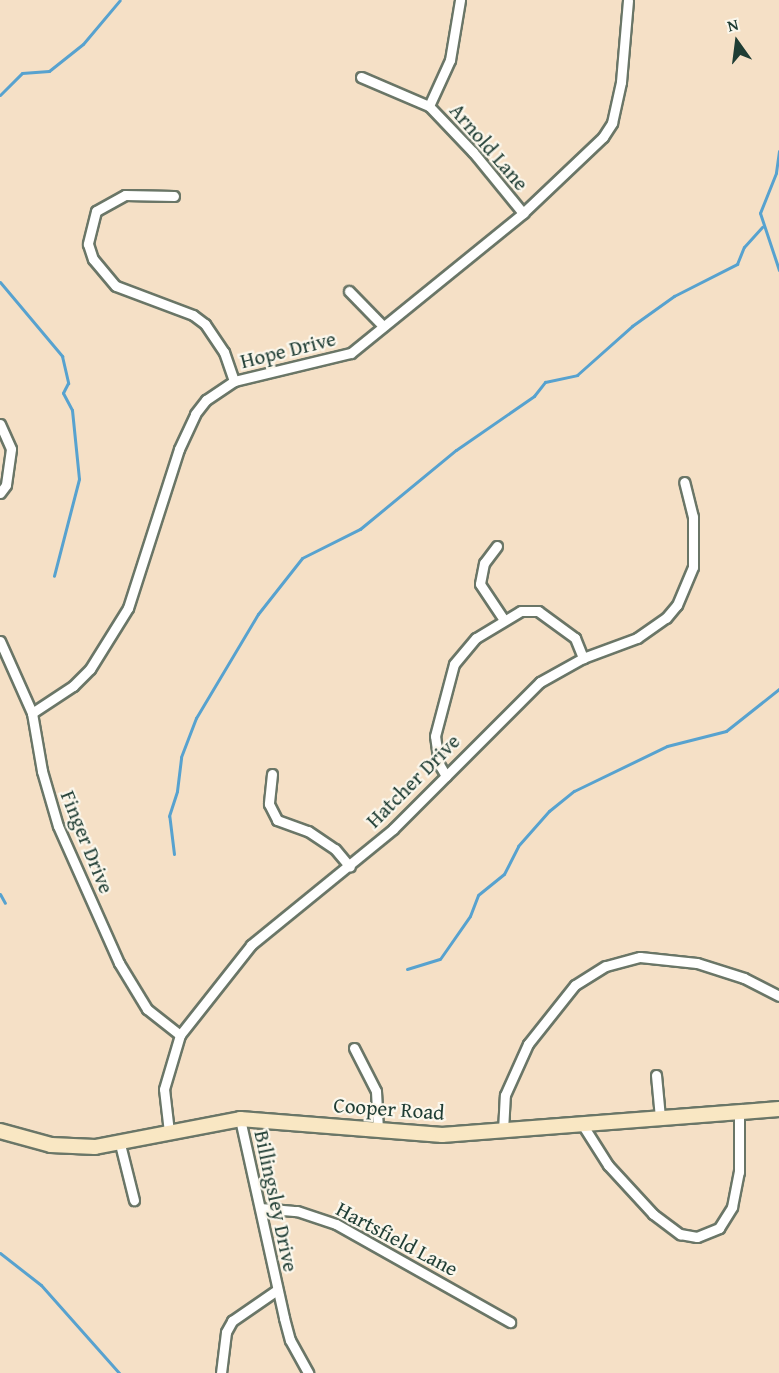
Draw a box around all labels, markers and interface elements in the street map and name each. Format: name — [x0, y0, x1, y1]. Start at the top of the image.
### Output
north arrow — [707, 12, 767, 72]
text: N — [725, 12, 741, 37]
street label: Arnold Lane — [444, 98, 534, 196]
street label: Hope Drive — [238, 326, 338, 374]
street label: Hatcher Drive — [361, 729, 465, 833]
street label: Finger Drive — [55, 787, 119, 897]
street label: Cooper Road — [333, 1093, 445, 1125]
street label: Billingsley Drive — [249, 1128, 303, 1274]
street label: Hartsfield Lane — [332, 1196, 462, 1282]

